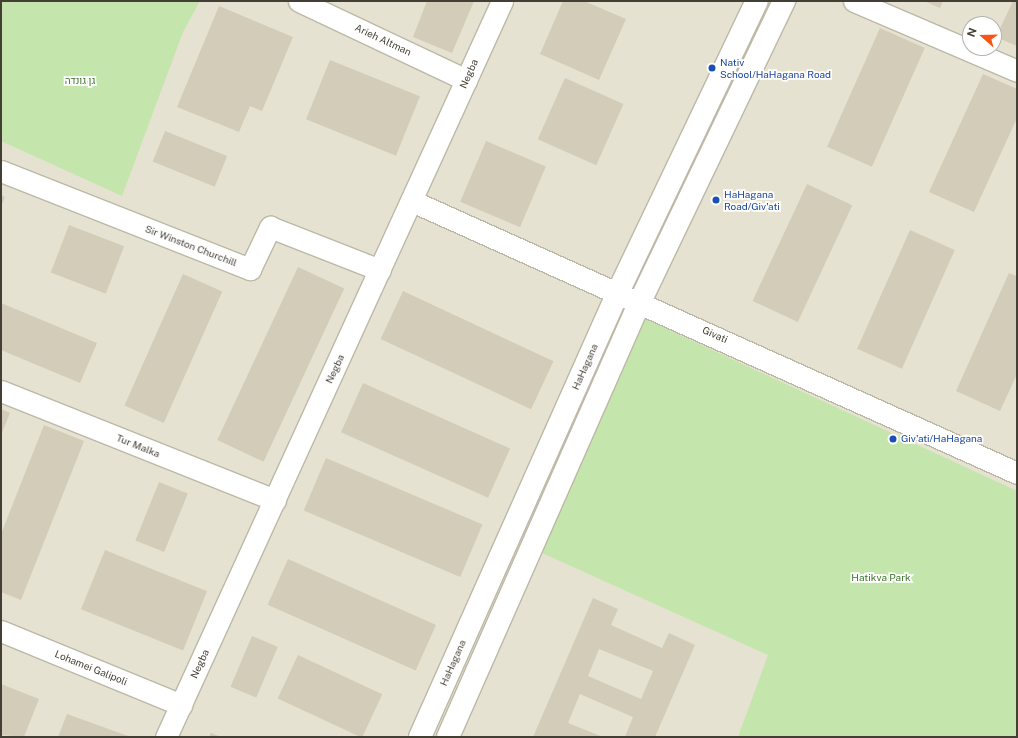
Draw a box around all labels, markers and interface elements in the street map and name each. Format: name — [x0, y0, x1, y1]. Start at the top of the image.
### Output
north arrow — [962, 16, 1002, 56]
street label: Arieh Altman — [353, 22, 413, 58]
text: N — [965, 26, 979, 38]
place label: Nativ School/HaHagana Road — [720, 56, 831, 80]
street label: Negba — [457, 58, 481, 90]
marker: Nativ School/HaHagana Road — [707, 63, 717, 73]
park label: גן גונדה — [65, 75, 95, 87]
place label: HaHagana Road/Giv'ati — [724, 188, 780, 212]
marker: HaHagana Road/Giv'ati — [711, 195, 721, 205]
street label: Sir Winston Churchill — [143, 223, 239, 269]
street label: Givati — [700, 324, 730, 346]
street label: HaHagana — [570, 342, 600, 392]
street label: Negba — [323, 353, 347, 385]
street label: Tur Malka — [114, 432, 162, 460]
place label: Giv'ati/HaHagana — [901, 433, 982, 445]
marker: Giv'ati/HaHagana — [888, 434, 898, 444]
park label: Hatikva Park — [851, 572, 911, 584]
street label: HaHagana — [438, 638, 468, 688]
street label: Lohamei Galipoli — [53, 648, 129, 688]
street label: Negba — [188, 648, 212, 680]

